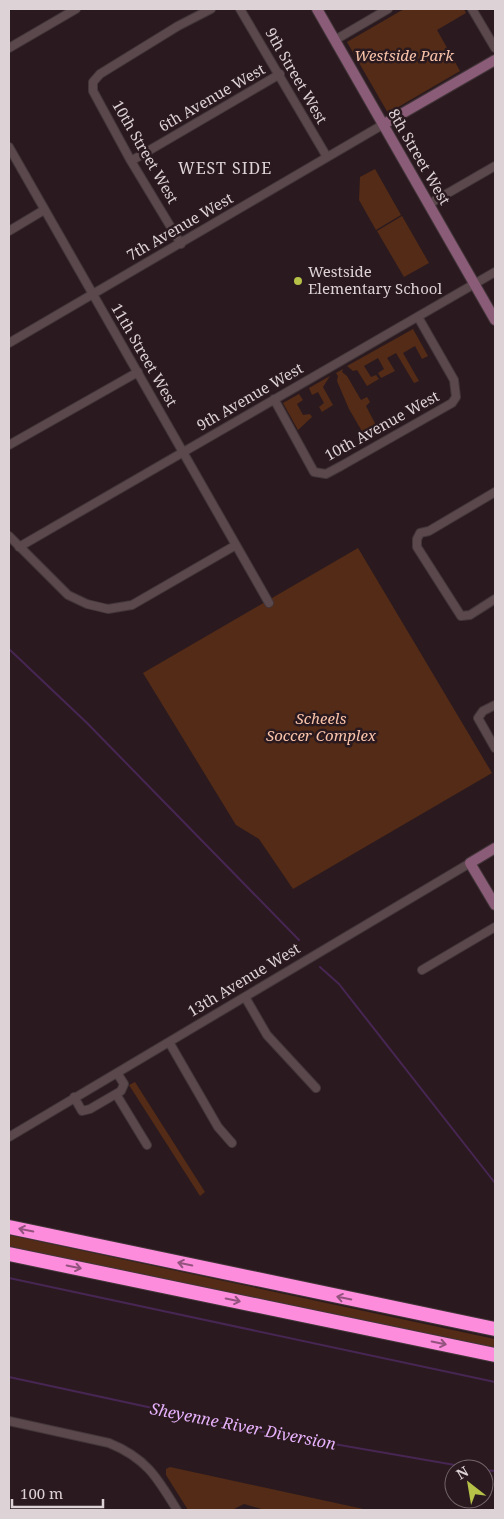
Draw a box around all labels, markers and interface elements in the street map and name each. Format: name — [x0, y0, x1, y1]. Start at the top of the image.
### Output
street label: 9th Street West — [261, 24, 332, 127]
park label: Westside Park — [354, 45, 454, 65]
street label: 6th Avenue West — [155, 59, 268, 136]
street label: 10th Street West — [108, 96, 184, 207]
street label: 8th Street West — [384, 105, 455, 208]
district label: WEST SIDE — [178, 157, 272, 179]
street label: 7th Avenue West — [123, 188, 236, 265]
place label: Westside Elementary School — [308, 261, 442, 298]
marker: Westside Elementary School — [292, 275, 304, 287]
street label: 11th Street West — [107, 299, 183, 410]
street label: 9th Avenue West — [193, 358, 306, 435]
street label: 10th Avenue West — [321, 385, 442, 465]
park label: Scheels Soccer Complex — [266, 708, 377, 745]
street label: 13th Avenue West — [184, 938, 303, 1021]
one-way arrow — [19, 1225, 35, 1234]
one-way arrow — [178, 1259, 194, 1268]
one-way arrow — [65, 1263, 81, 1272]
one-way arrow — [337, 1292, 353, 1302]
one-way arrow — [224, 1296, 240, 1306]
one-way arrow — [430, 1339, 446, 1348]
water label: Sheyenne River Diversion — [148, 1397, 338, 1455]
north arrow — [444, 1459, 494, 1509]
text: N — [452, 1461, 472, 1483]
scale bar — [12, 1476, 104, 1508]
text: 100 m — [20, 1483, 63, 1503]

